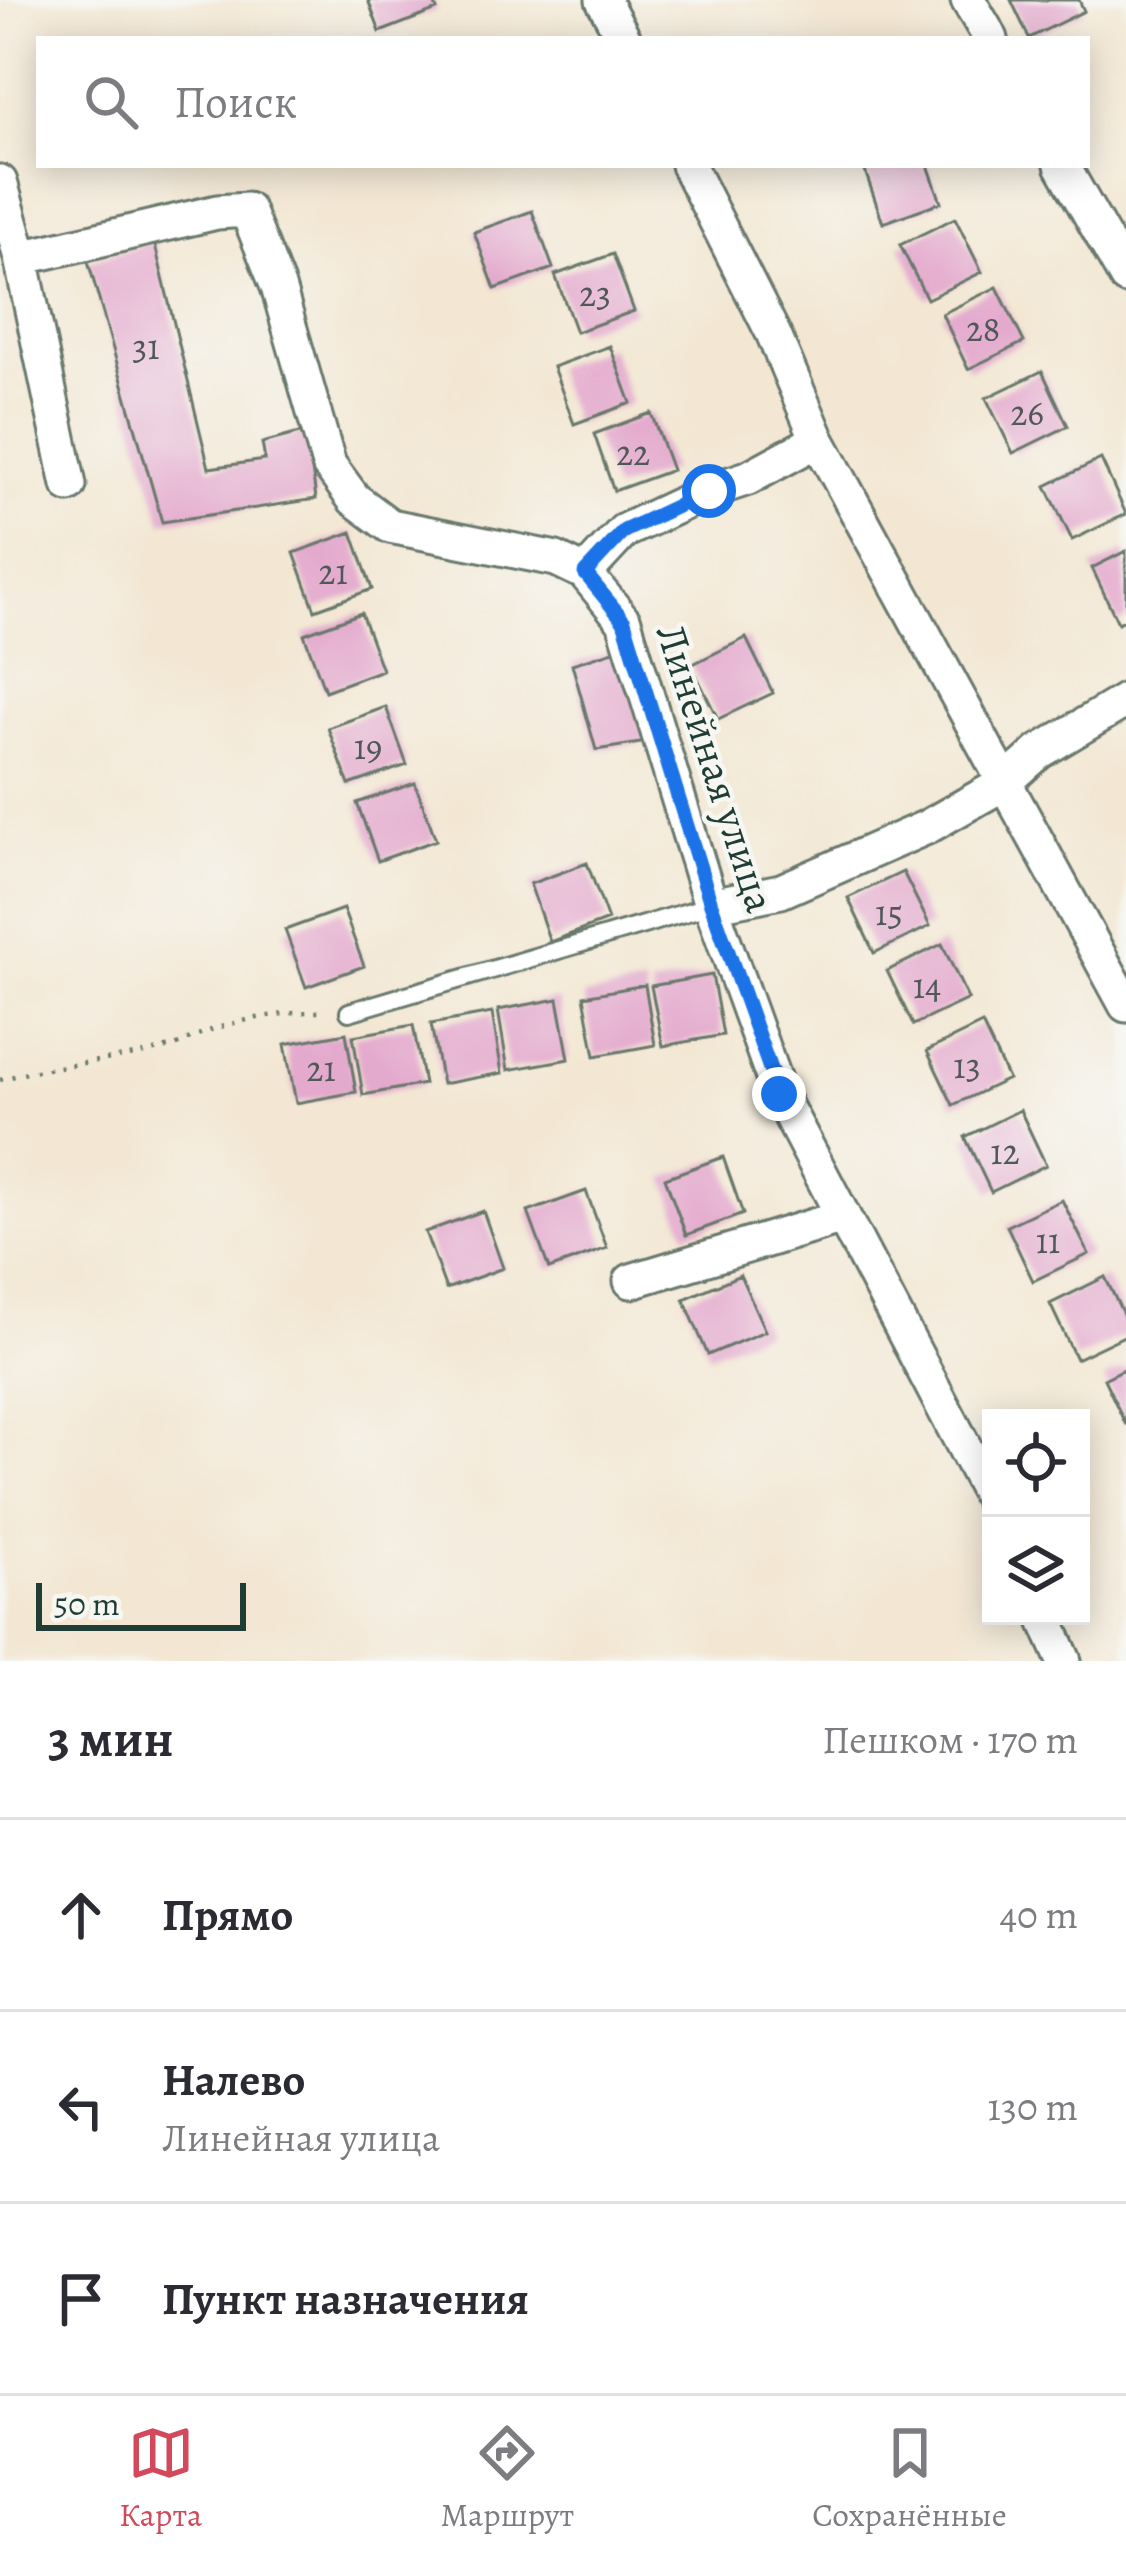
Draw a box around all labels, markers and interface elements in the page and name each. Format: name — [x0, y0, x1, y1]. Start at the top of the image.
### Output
search box — [36, 36, 1090, 168]
icon: search — [78, 69, 144, 135]
text: Поиск — [174, 71, 297, 133]
house number: 23 — [579, 269, 611, 318]
house number: 28 — [966, 304, 1000, 353]
house number: 31 — [132, 322, 160, 371]
house number: 26 — [1010, 388, 1044, 437]
house number: 22 — [616, 428, 650, 477]
route start — [682, 464, 736, 518]
house number: 21 — [318, 547, 348, 596]
street label: Линейная улица — [643, 617, 790, 920]
house number: 19 — [354, 722, 382, 771]
house number: 15 — [875, 888, 903, 937]
house number: 14 — [913, 961, 941, 1010]
house number: 13 — [953, 1041, 981, 1090]
house number: 21 — [306, 1044, 336, 1093]
route end — [752, 1067, 806, 1121]
house number: 12 — [990, 1127, 1020, 1176]
house number: 11 — [1036, 1216, 1060, 1265]
map controls — [982, 1409, 1090, 1625]
button: locate — [982, 1409, 1090, 1517]
button: layers — [982, 1517, 1090, 1625]
scale bar — [36, 1577, 246, 1630]
text: 50 m — [54, 1581, 120, 1626]
text: 3 мин — [48, 1704, 174, 1774]
text: Пешком · 170 m — [822, 1713, 1078, 1766]
icon: ahead — [48, 1882, 114, 1948]
text: Прямо — [162, 1884, 293, 1946]
text: 40 m — [999, 1888, 1078, 1941]
text: Налево — [162, 2049, 305, 2111]
icon: left — [48, 2074, 114, 2140]
text: 130 m — [987, 2080, 1078, 2133]
text: Линейная улица — [162, 2111, 440, 2164]
icon: arrive — [48, 2266, 114, 2332]
text: Пункт назначения — [162, 2268, 529, 2330]
tab: Карта — [119, 2420, 202, 2537]
tab: Маршрут — [441, 2420, 574, 2537]
tab: Сохранённые — [812, 2420, 1007, 2537]

